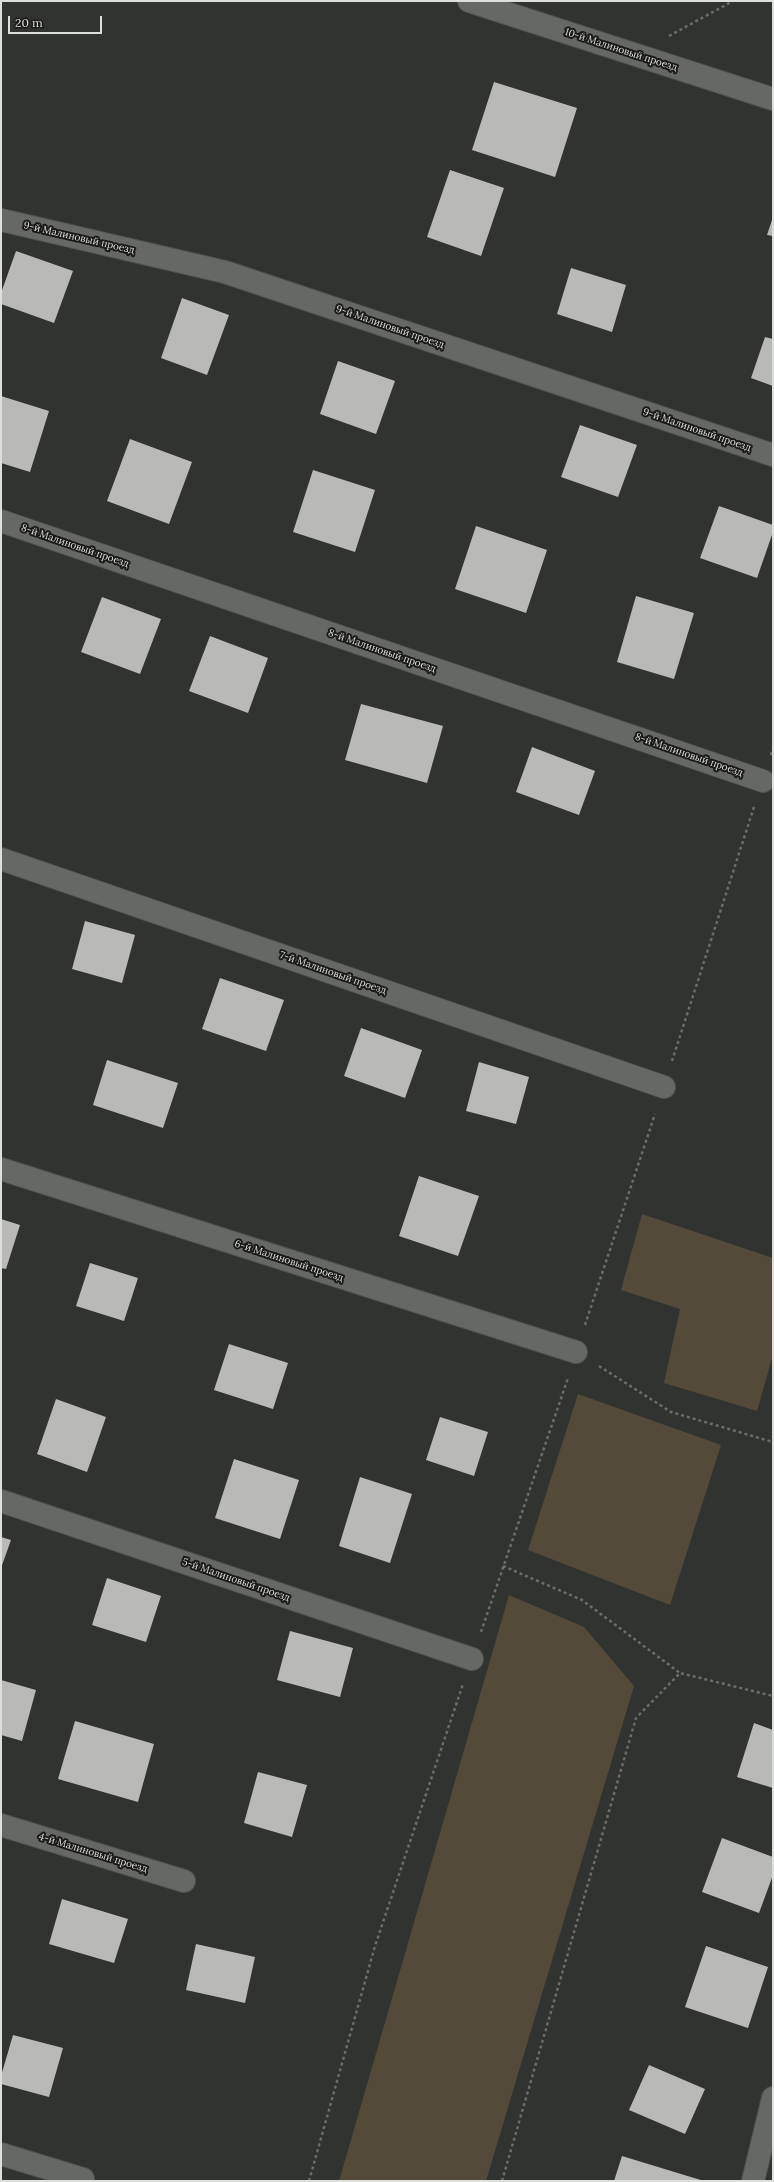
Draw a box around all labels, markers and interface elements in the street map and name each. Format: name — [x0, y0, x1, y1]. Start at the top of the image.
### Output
scale bar — [10, 8, 104, 34]
text: 20 m — [15, 15, 43, 30]
street label: 10-й Малиновый проезд — [563, 26, 679, 74]
street label: 9-й Малиновый проезд — [22, 219, 136, 257]
street label: 9-й Малиновый проезд — [334, 303, 446, 351]
street label: 9-й Малиновый проезд — [641, 406, 753, 454]
street label: 8-й Малиновый проезд — [19, 522, 131, 570]
street label: 8-й Малиновый проезд — [326, 627, 438, 675]
street label: 8-й Малиновый проезд — [633, 731, 745, 779]
street label: 7-й Малиновый проезд — [278, 949, 388, 997]
street label: 6-й Малиновый проезд — [233, 1238, 345, 1284]
street label: 5-й Малиновый проезд — [181, 1556, 291, 1604]
street label: 4-й Малиновый проезд — [37, 1831, 149, 1875]

